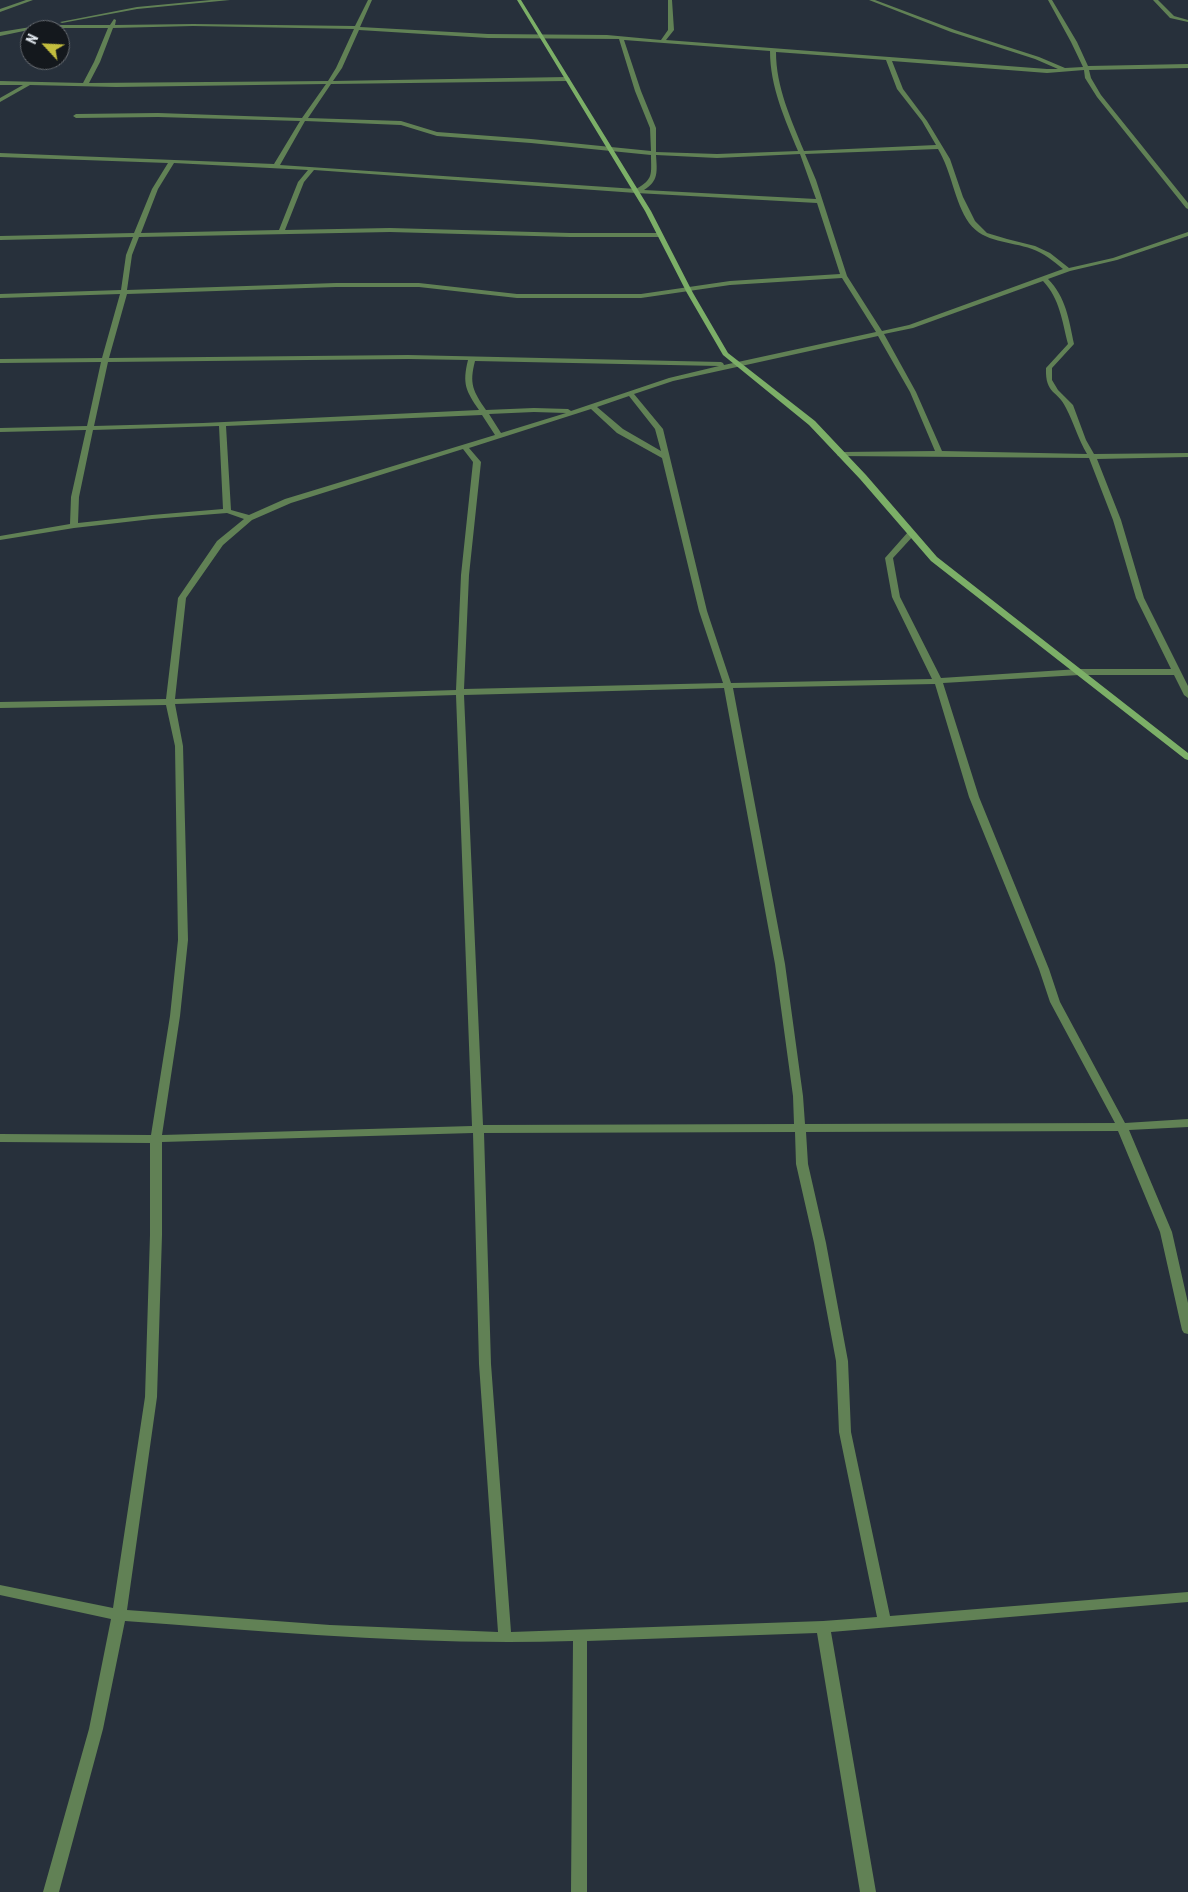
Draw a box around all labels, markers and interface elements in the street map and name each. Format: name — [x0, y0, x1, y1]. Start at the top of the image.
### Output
north arrow — [20, 20, 70, 70]
text: N — [23, 32, 41, 46]

